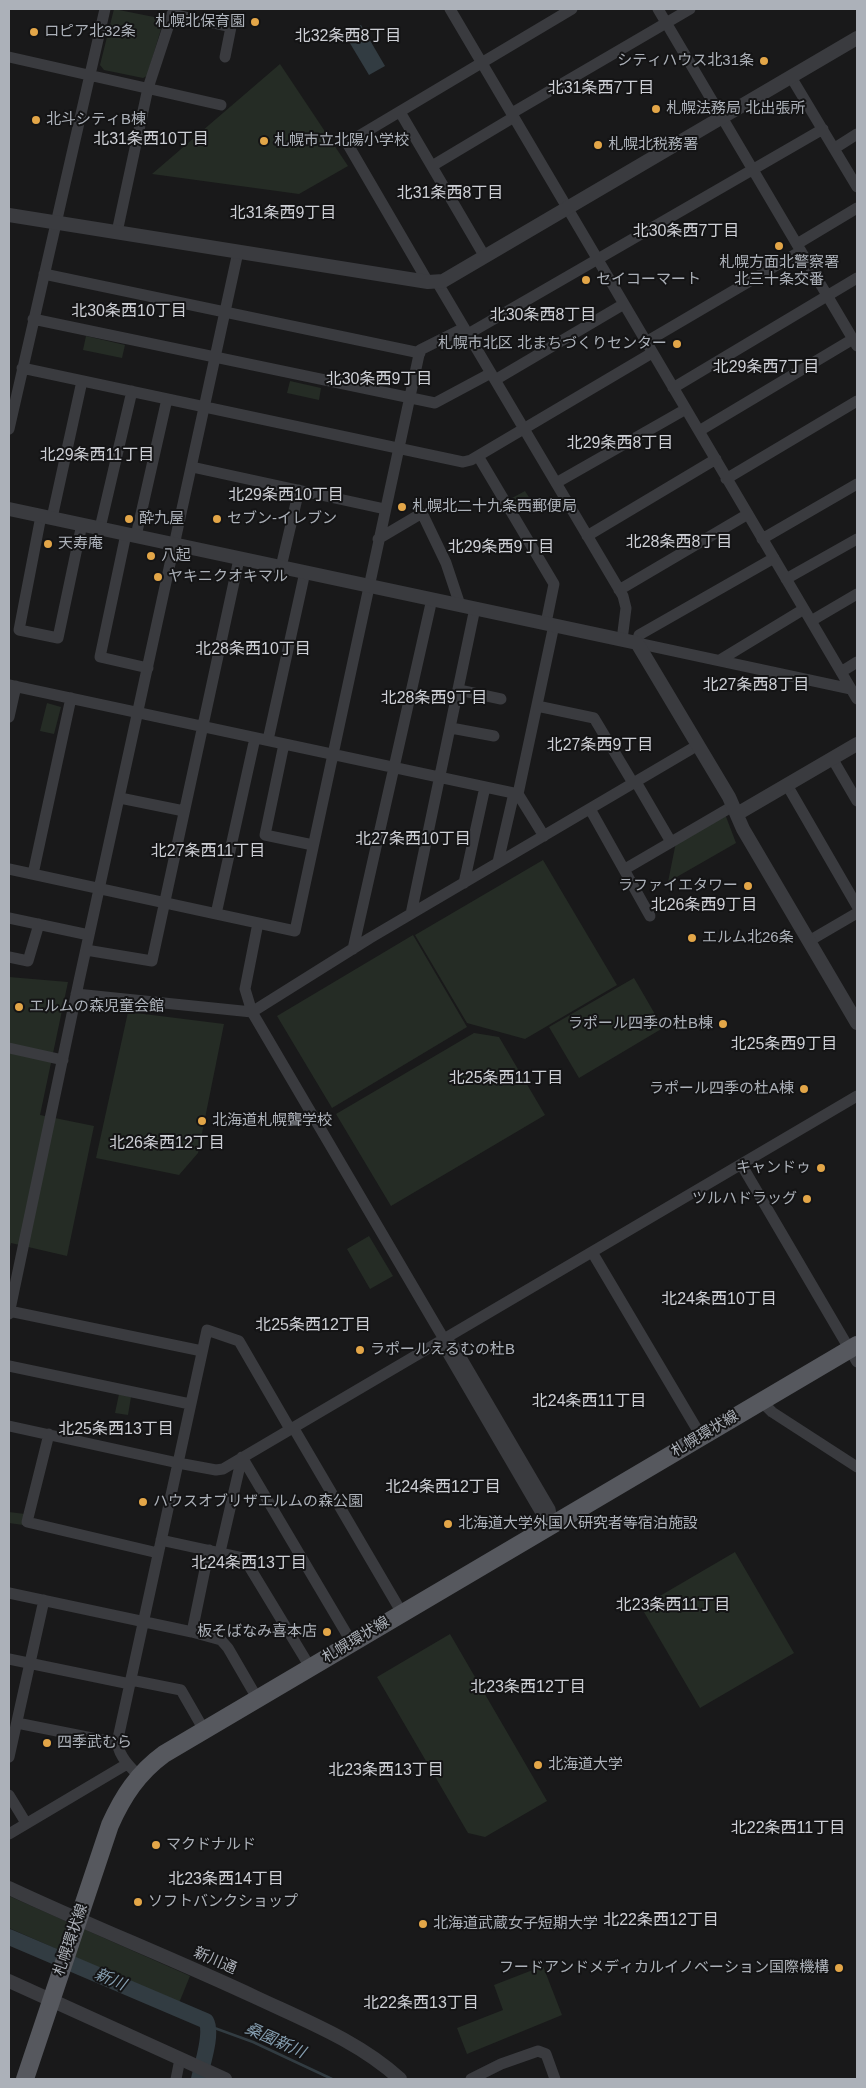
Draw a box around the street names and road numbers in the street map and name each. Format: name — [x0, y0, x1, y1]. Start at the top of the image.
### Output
street label: 札幌環状線 — [668, 1407, 742, 1461]
street label: 札幌環状線 — [319, 1613, 393, 1667]
street label: 札幌環状線 — [50, 1902, 92, 1978]
street label: 新川通 — [191, 1944, 239, 1978]

